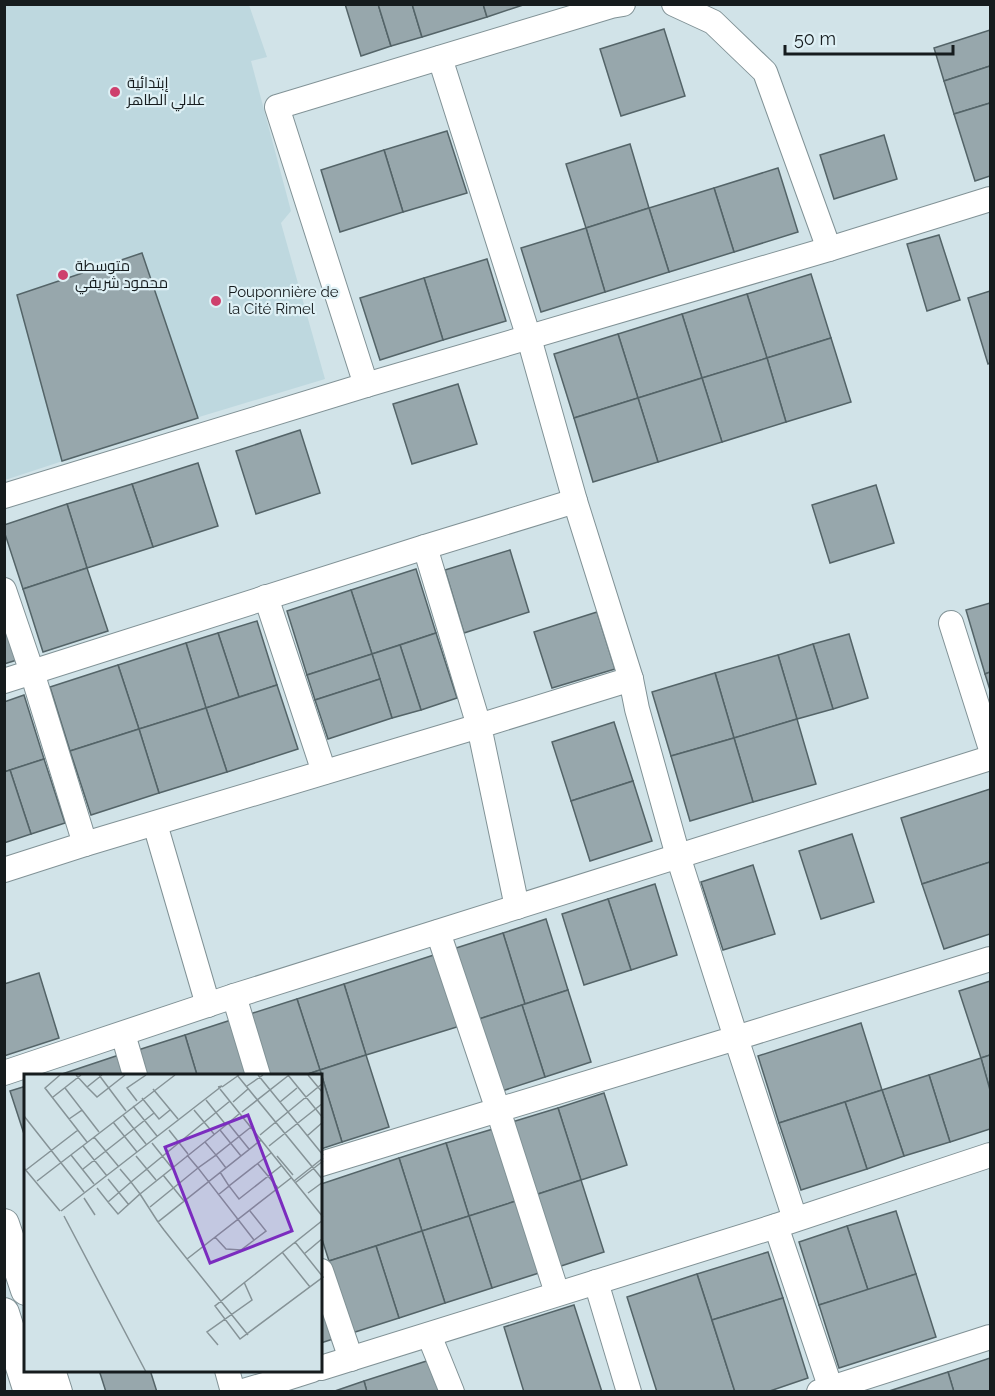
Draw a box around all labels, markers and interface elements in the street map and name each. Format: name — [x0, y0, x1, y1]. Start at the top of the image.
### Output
scale bar — [785, 18, 953, 56]
text: 50 m — [794, 28, 836, 49]
place label: إبتدائية علالي الطاهر — [126, 74, 205, 112]
marker: إبتدائية علالي الطاهر — [108, 85, 122, 99]
place label: متوسطة محمود شريفي — [75, 257, 168, 295]
marker: متوسطة محمود شريفي — [56, 268, 70, 282]
place label: Pouponnière de la Cité Rimel — [228, 283, 339, 318]
marker: Pouponnière de la Cité Rimel — [209, 294, 223, 308]
inset map — [24, 1074, 322, 1372]

